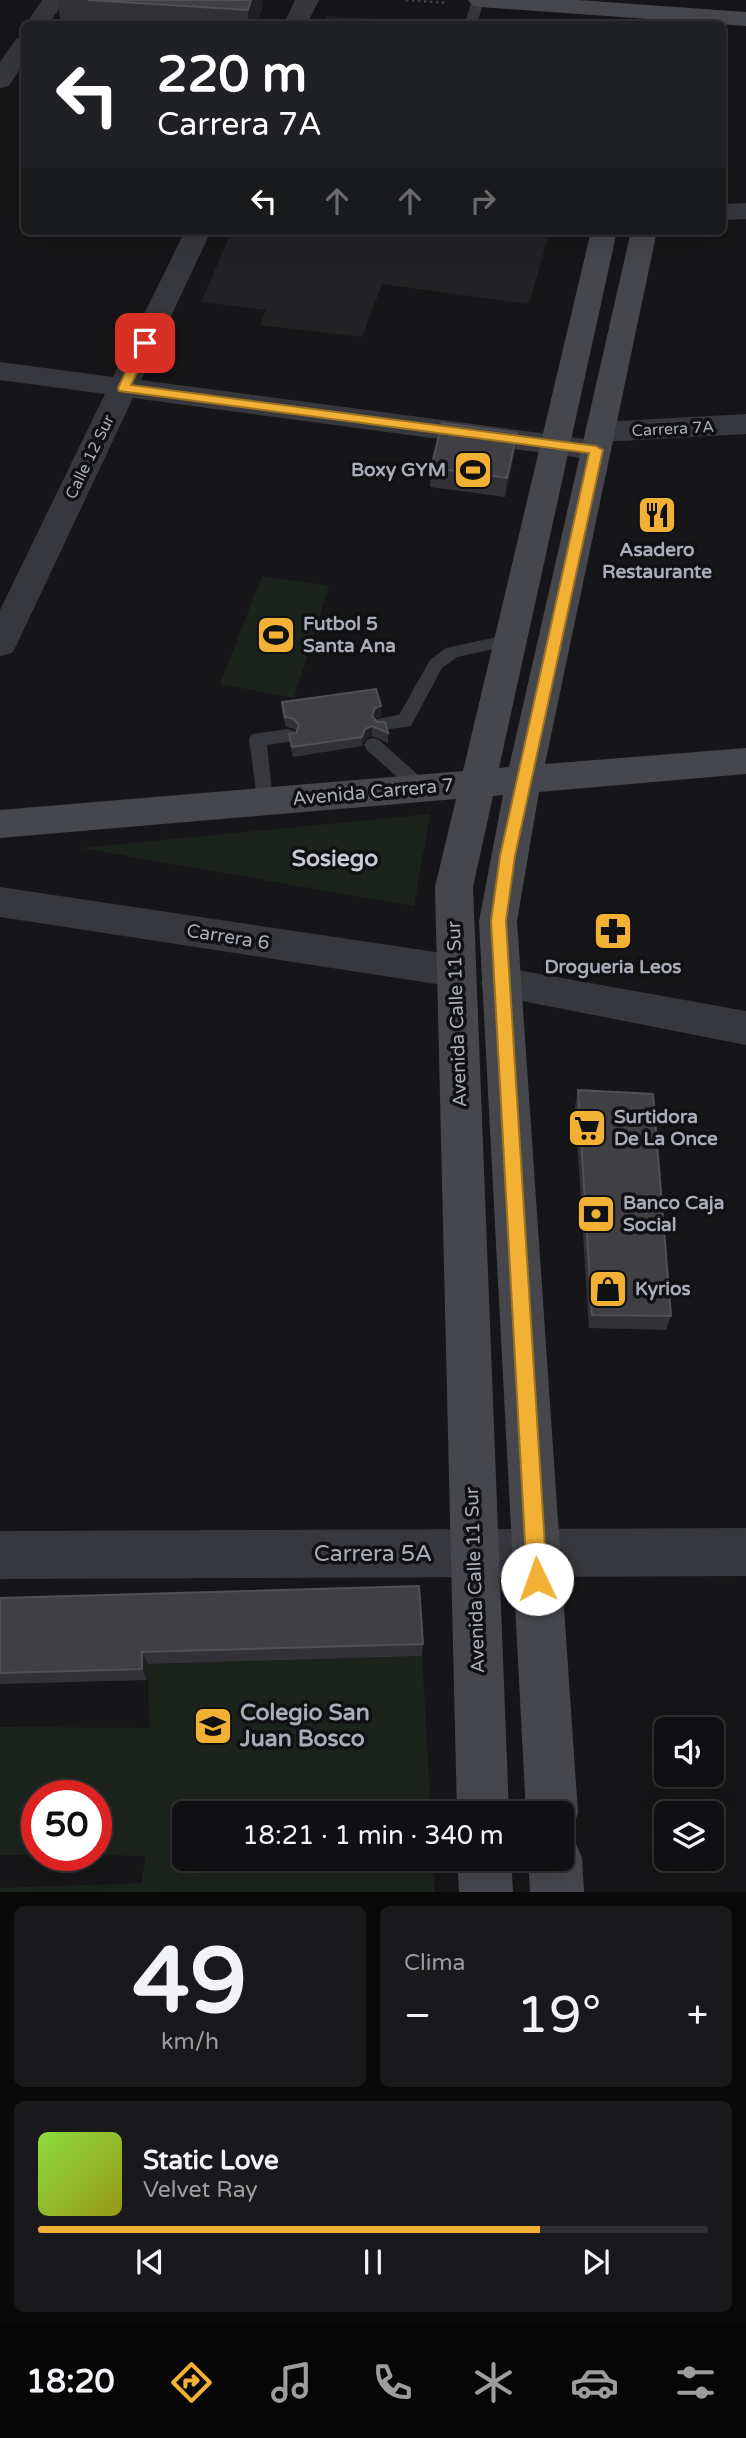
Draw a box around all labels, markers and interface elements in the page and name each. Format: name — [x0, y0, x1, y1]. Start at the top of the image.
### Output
text: 220 m — [157, 46, 307, 105]
icon: left — [42, 49, 133, 140]
text: Carrera 7A — [157, 106, 322, 144]
icon: left — [245, 182, 283, 220]
icon: ahead — [318, 182, 356, 220]
icon: ahead — [391, 182, 429, 220]
icon: right — [464, 182, 502, 220]
pin — [115, 313, 175, 373]
icon: arrive — [126, 324, 164, 362]
street label: Calle 12 Sur — [61, 411, 119, 502]
street label: Carrera 7A — [631, 417, 715, 441]
sports icon: Boxy GYM — [452, 449, 494, 491]
place label: Boxy GYM — [351, 459, 446, 482]
restaurant icon: Asadero Restaurante — [636, 494, 678, 536]
place label: Asadero Restaurante — [602, 539, 712, 583]
place label: Futbol 5 Santa Ana — [303, 613, 396, 657]
sports icon: Futbol 5 Santa Ana — [255, 614, 297, 656]
street label: Avenida Carrera 7 — [291, 774, 455, 810]
district label: Sosiego — [292, 845, 378, 873]
pharmacy icon: Drogueria Leos — [592, 910, 634, 952]
street label: Carrera 6 — [185, 920, 271, 954]
street label: Avenida Calle 11 Sur — [443, 920, 471, 1107]
place label: Drogueria Leos — [545, 956, 681, 979]
place label: Surtidora De La Once — [614, 1106, 718, 1150]
supermarket icon: Surtidora De La Once — [566, 1107, 608, 1149]
place label: Banco Caja Social — [623, 1192, 724, 1236]
bank icon: Banco Caja Social — [575, 1193, 617, 1235]
shop icon: Kyrios — [587, 1268, 629, 1310]
place label: Kyrios — [635, 1278, 691, 1301]
street label: Avenida Calle 11 Sur — [461, 1486, 489, 1673]
street label: Carrera 5A — [314, 1540, 432, 1568]
position arrow — [500, 1542, 574, 1616]
place label: Colegio San Juan Bosco — [239, 1699, 370, 1753]
school or university icon: Colegio San Juan Bosco — [192, 1705, 234, 1747]
map controls — [654, 1717, 724, 1871]
button: sound — [654, 1717, 724, 1787]
speed limit sign: 50 — [21, 1780, 112, 1871]
button: layers — [654, 1801, 724, 1871]
text: 18:21 · 1 min · 340 m — [242, 1820, 504, 1851]
text: 49 — [133, 1927, 247, 2037]
text: Clima — [404, 1949, 465, 1977]
text: 19° — [516, 1984, 601, 2047]
text: − — [404, 1993, 431, 2039]
text: + — [687, 1993, 708, 2039]
text: km/h — [161, 2028, 219, 2056]
text: Static Love — [143, 2145, 279, 2176]
text: Velvet Ray — [143, 2176, 258, 2204]
icon: previous — [131, 2243, 169, 2281]
icon: pause — [354, 2243, 392, 2281]
icon: next — [577, 2243, 615, 2281]
icon: directions — [167, 2358, 216, 2407]
icon: music — [267, 2358, 316, 2407]
icon: phone — [368, 2358, 417, 2407]
icon: climate — [469, 2358, 518, 2407]
icon: car — [570, 2358, 619, 2407]
icon: filters — [671, 2358, 720, 2407]
text: 18:20 — [26, 2363, 115, 2401]

